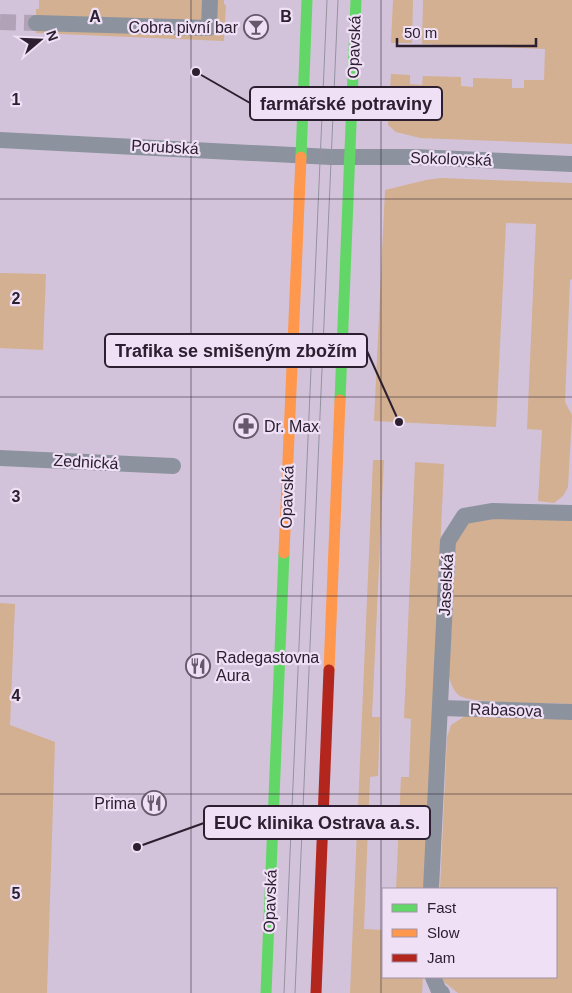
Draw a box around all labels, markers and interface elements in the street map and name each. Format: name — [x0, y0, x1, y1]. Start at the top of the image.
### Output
text: A — [89, 8, 101, 25]
text: B — [280, 8, 292, 25]
bar icon: Cobra pivní bar — [243, 14, 269, 40]
north arrow — [15, 15, 65, 65]
street label: Opavská — [344, 15, 364, 79]
scale bar — [397, 15, 536, 47]
place label: Cobra pivní bar — [129, 19, 239, 36]
text: 50 m — [404, 24, 437, 41]
text: N — [43, 28, 62, 43]
callout: farmářské potraviny — [250, 87, 442, 120]
text: 1 — [12, 91, 21, 108]
text: farmářské potraviny — [260, 94, 432, 114]
street label: Porubská — [131, 137, 199, 157]
street label: Sokolovská — [410, 149, 492, 169]
text: 2 — [12, 290, 21, 307]
callout: Trafika se smišeným zbožím — [105, 334, 367, 367]
text: Trafika se smišeným zbožím — [115, 341, 357, 361]
pharmacy icon: Dr. Max — [233, 413, 259, 439]
place label: Dr. Max — [264, 418, 319, 435]
street label: Zednická — [53, 452, 119, 472]
street label: Opavská — [277, 465, 297, 529]
text: 3 — [12, 488, 21, 505]
street label: Jaselská — [436, 553, 456, 617]
place label: Radegastovna Aura — [216, 649, 319, 684]
restaurant icon: Radegastovna Aura — [185, 653, 211, 679]
text: 4 — [12, 687, 21, 704]
street label: Rabasova — [470, 700, 542, 720]
restaurant icon: Prima — [141, 790, 167, 816]
place label: Prima — [94, 795, 136, 812]
callout: EUC klinika Ostrava a.s. — [204, 806, 430, 839]
text: EUC klinika Ostrava a.s. — [214, 813, 420, 833]
street label: Opavská — [260, 869, 280, 933]
text: 5 — [12, 885, 21, 902]
legend — [382, 888, 557, 978]
text: Fast — [427, 899, 457, 916]
text: Slow — [427, 924, 460, 941]
text: Jam — [427, 949, 455, 966]

